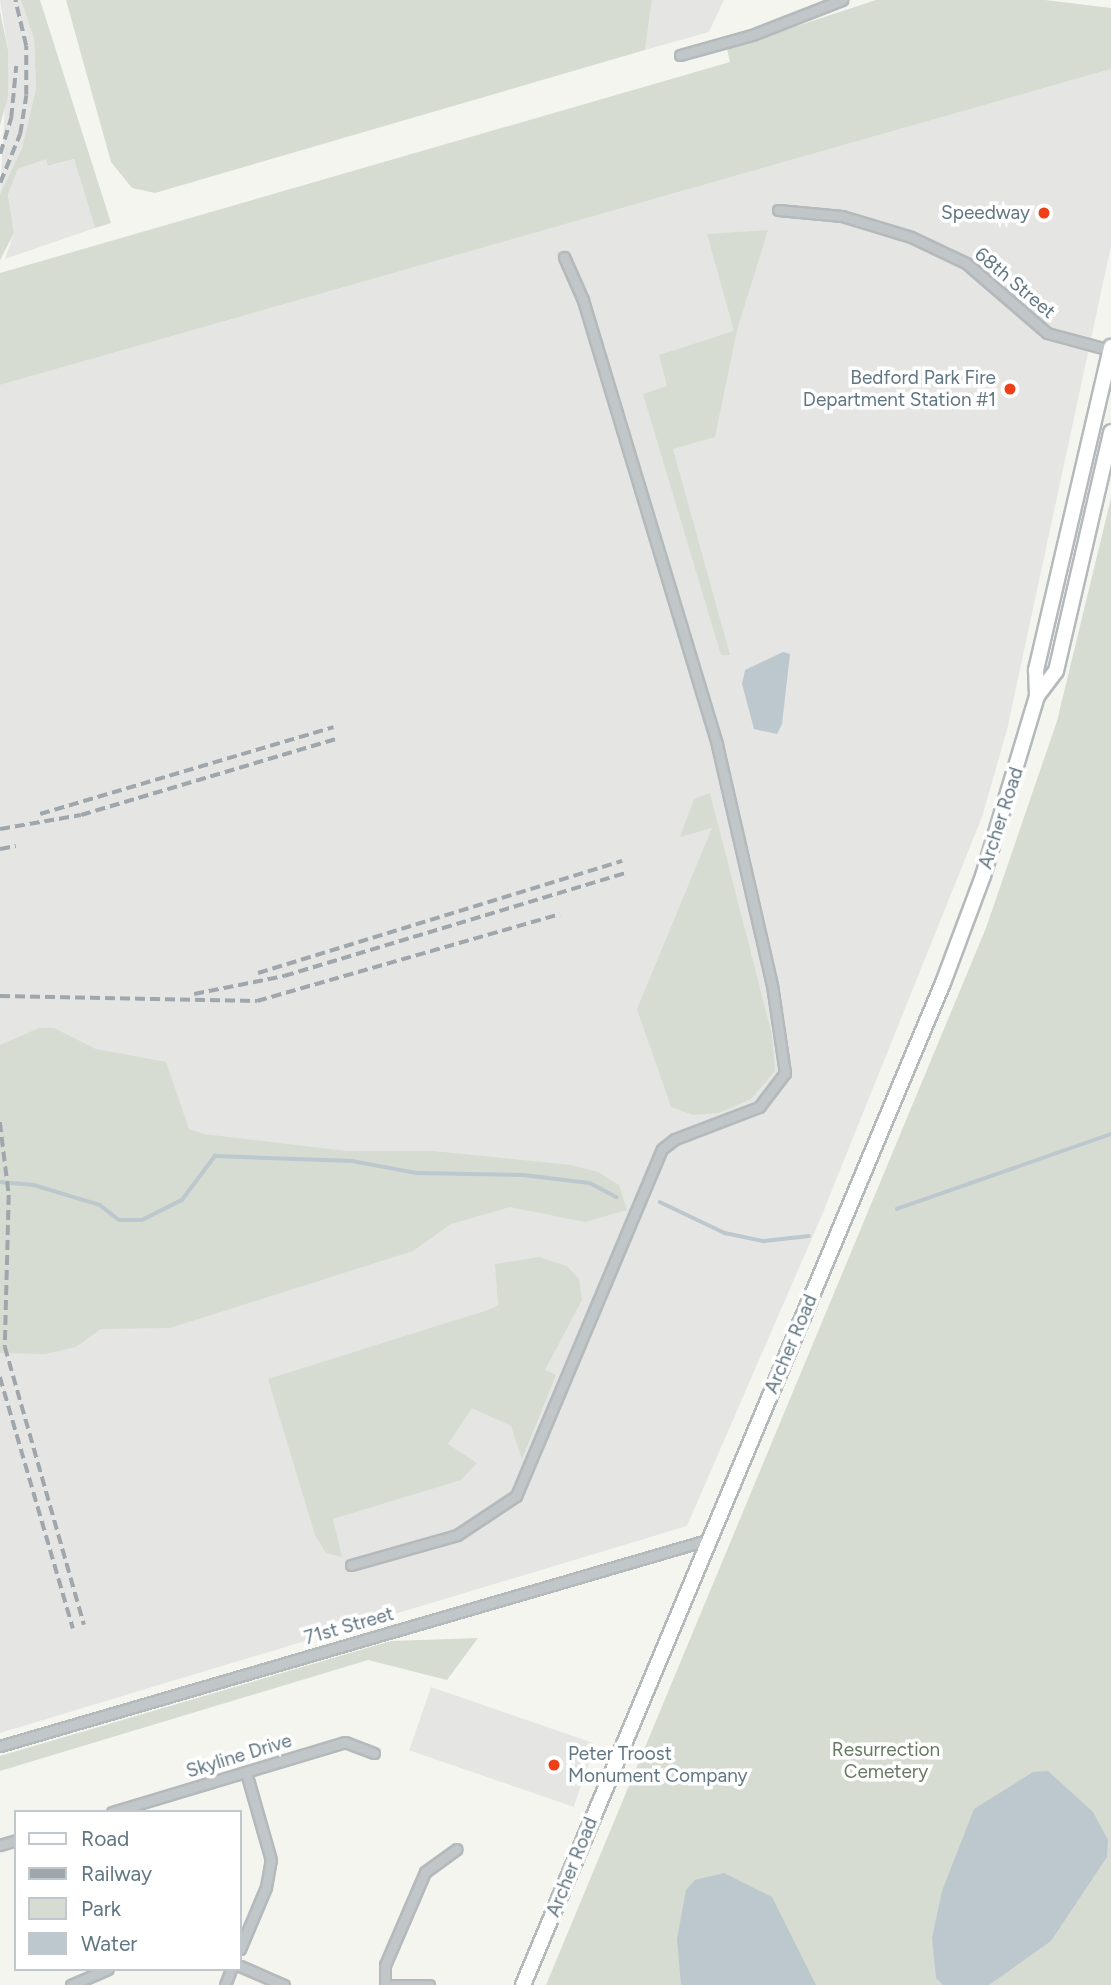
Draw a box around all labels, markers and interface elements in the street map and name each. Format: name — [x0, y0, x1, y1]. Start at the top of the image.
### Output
place label: Speedway — [941, 202, 1030, 224]
marker: Speedway — [1036, 205, 1052, 221]
street label: 68th Street — [970, 243, 1060, 323]
place label: Bedford Park Fire Department Station #1 — [803, 367, 996, 411]
marker: Bedford Park Fire Department Station #1 — [1002, 381, 1018, 397]
street label: Archer Road — [974, 764, 1028, 872]
street label: Archer Road — [760, 1291, 822, 1397]
street label: 71st Street — [302, 1602, 396, 1650]
street label: Skyline Drive — [184, 1729, 294, 1783]
park label: Resurrection Cemetery — [832, 1739, 940, 1783]
place label: Peter Troost Monument Company — [568, 1743, 748, 1787]
marker: Peter Troost Monument Company — [546, 1757, 562, 1773]
legend — [14, 1810, 242, 1971]
street label: Archer Road — [542, 1814, 602, 1920]
text: Road — [81, 1826, 129, 1851]
text: Railway — [81, 1861, 152, 1886]
text: Park — [81, 1896, 121, 1921]
text: Water — [81, 1931, 137, 1956]

